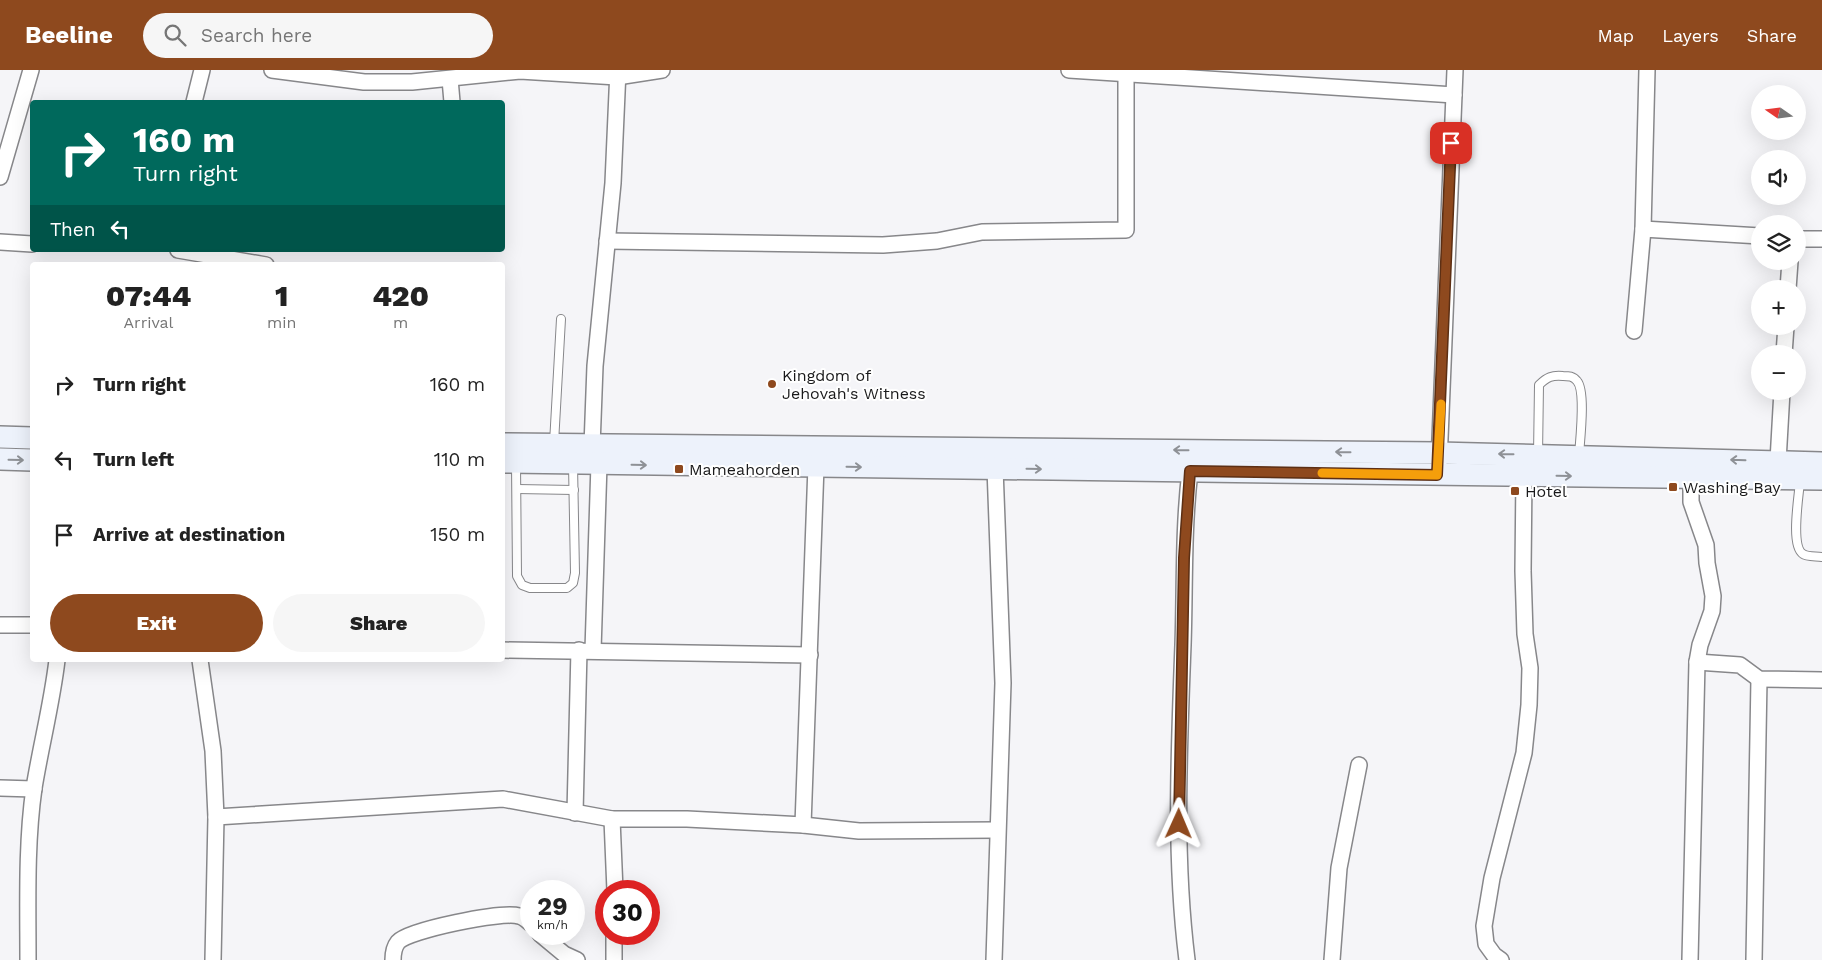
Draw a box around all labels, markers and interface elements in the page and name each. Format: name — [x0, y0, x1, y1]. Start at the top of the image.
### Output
search box — [143, 13, 493, 58]
text: Beeline — [25, 21, 113, 49]
icon: search — [161, 21, 189, 49]
text: Search here — [201, 24, 312, 47]
text: Map — [1597, 25, 1634, 46]
text: Layers — [1662, 25, 1719, 46]
text: Share — [1747, 25, 1797, 46]
north arrow — [1751, 85, 1806, 140]
map controls — [1751, 85, 1806, 400]
text: 160 m — [133, 119, 235, 161]
icon: right — [50, 120, 115, 185]
pin — [1430, 122, 1472, 164]
icon: arrive — [1437, 129, 1465, 157]
button: sound — [1751, 150, 1806, 205]
text: Turn right — [133, 161, 238, 186]
icon: left — [106, 215, 134, 243]
button: layers — [1751, 215, 1806, 270]
text: Then — [50, 218, 96, 241]
text: 07:44 — [106, 278, 191, 313]
text: 1 — [275, 278, 288, 313]
text: 420 — [372, 278, 429, 313]
button: + — [1751, 280, 1806, 335]
text: Arrival — [124, 313, 173, 332]
text: min — [267, 313, 296, 332]
text: m — [393, 313, 408, 332]
button: − — [1751, 345, 1806, 400]
place label: Kingdom of Jehovah's Witness — [782, 366, 926, 403]
icon: right — [50, 371, 78, 399]
text: Turn right — [93, 373, 186, 396]
text: 160 m — [430, 373, 485, 396]
marker: Kingdom of Jehovah's Witness — [766, 378, 778, 390]
one-way arrow — [1173, 445, 1190, 455]
icon: left — [50, 446, 78, 474]
one-way arrow — [1336, 447, 1352, 457]
text: Turn left — [93, 448, 174, 471]
text: 110 m — [434, 448, 485, 471]
one-way arrow — [1498, 450, 1514, 459]
one-way arrow — [8, 455, 24, 465]
one-way arrow — [1731, 456, 1747, 465]
one-way arrow — [630, 460, 646, 469]
place label: Mameahorden — [689, 460, 800, 479]
one-way arrow — [845, 462, 861, 472]
marker: Mameahorden — [673, 463, 685, 475]
one-way arrow — [1025, 464, 1041, 474]
one-way arrow — [1555, 471, 1571, 481]
place label: Washing Bay — [1683, 478, 1781, 497]
marker: Washing Bay — [1667, 481, 1679, 493]
place label: Hotel — [1525, 482, 1567, 501]
marker: Hotel — [1509, 485, 1521, 497]
icon: arrive — [50, 521, 78, 549]
text: Arrive at destination — [93, 523, 285, 546]
text: 150 m — [430, 523, 485, 546]
button: Exit — [50, 594, 263, 652]
button: Share — [273, 594, 485, 652]
position arrow — [1152, 797, 1204, 849]
speed limit sign: 30 — [595, 880, 660, 945]
text: 29 — [537, 892, 568, 921]
text: km/h — [537, 918, 568, 932]

